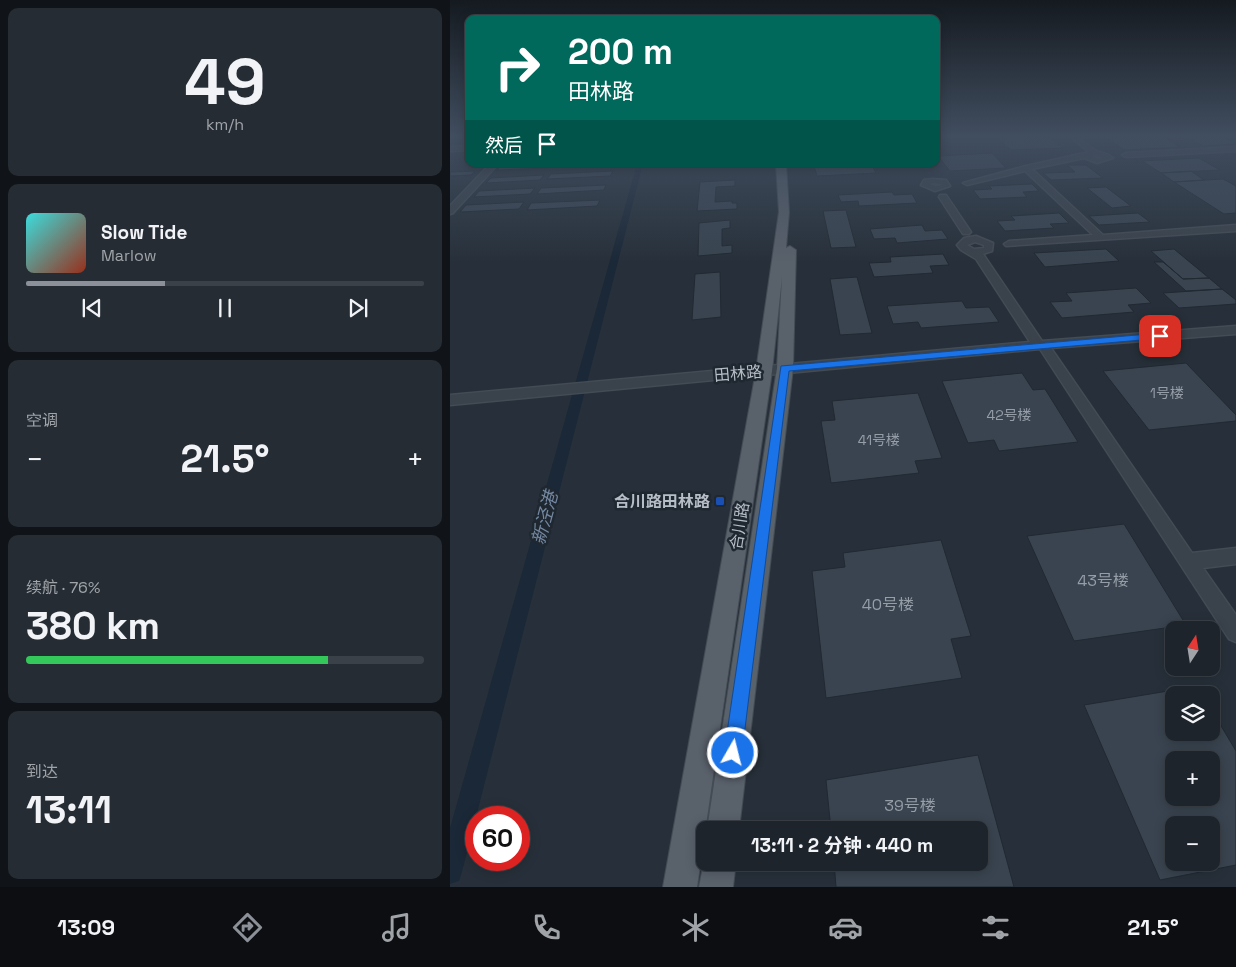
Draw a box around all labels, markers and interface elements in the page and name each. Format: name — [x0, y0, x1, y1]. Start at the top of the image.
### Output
text: 200 m — [568, 30, 673, 74]
icon: right — [485, 35, 550, 100]
text: 49 — [184, 40, 266, 123]
text: 田林路 — [568, 77, 634, 105]
text: km/h — [206, 114, 244, 135]
icon: arrive — [533, 130, 561, 158]
text: 然后 — [485, 133, 523, 158]
text: Slow Tide — [101, 220, 187, 245]
text: Marlow — [101, 245, 157, 266]
icon: previous — [78, 294, 106, 322]
icon: pause — [211, 294, 239, 322]
icon: next — [344, 294, 372, 322]
pin — [1139, 315, 1181, 357]
icon: arrive — [1146, 322, 1174, 350]
street label: 田林路 — [713, 361, 763, 386]
house number: 1号楼 — [1150, 384, 1184, 402]
house number: 42号楼 — [986, 406, 1032, 424]
text: 空调 — [26, 410, 58, 431]
house number: 41号楼 — [858, 431, 900, 449]
text: 21.5° — [181, 435, 269, 483]
text: − — [26, 441, 43, 477]
text: + — [407, 441, 424, 477]
water label: 新泾港 — [526, 486, 563, 547]
place label: 合川路田林路 — [614, 491, 710, 512]
marker: 合川路田林路 — [714, 495, 726, 507]
street label: 合川路 — [725, 501, 754, 551]
house number: 43号楼 — [1077, 570, 1129, 591]
text: 续航 · 76% — [26, 577, 100, 598]
house number: 40号楼 — [862, 594, 914, 615]
text: 380 km — [26, 602, 160, 650]
north arrow — [1165, 621, 1220, 676]
map controls — [1165, 621, 1220, 871]
button: layers — [1165, 686, 1220, 741]
position arrow — [706, 726, 758, 778]
button: + — [1165, 751, 1220, 806]
text: 到达 — [26, 761, 58, 782]
text: 13:11 — [26, 786, 112, 834]
house number: 39号楼 — [884, 795, 936, 816]
speed limit sign: 60 — [465, 806, 530, 871]
button: − — [1165, 816, 1220, 871]
text: 13:11 · 2 分钟 · 440 m — [751, 833, 933, 858]
icon: directions — [230, 910, 265, 945]
icon: music — [379, 910, 414, 945]
icon: phone — [529, 910, 564, 945]
icon: climate — [678, 910, 713, 945]
icon: car — [828, 910, 863, 945]
icon: filters — [978, 910, 1013, 945]
text: 13:09 — [57, 913, 115, 941]
text: 21.5° — [1127, 913, 1179, 941]

